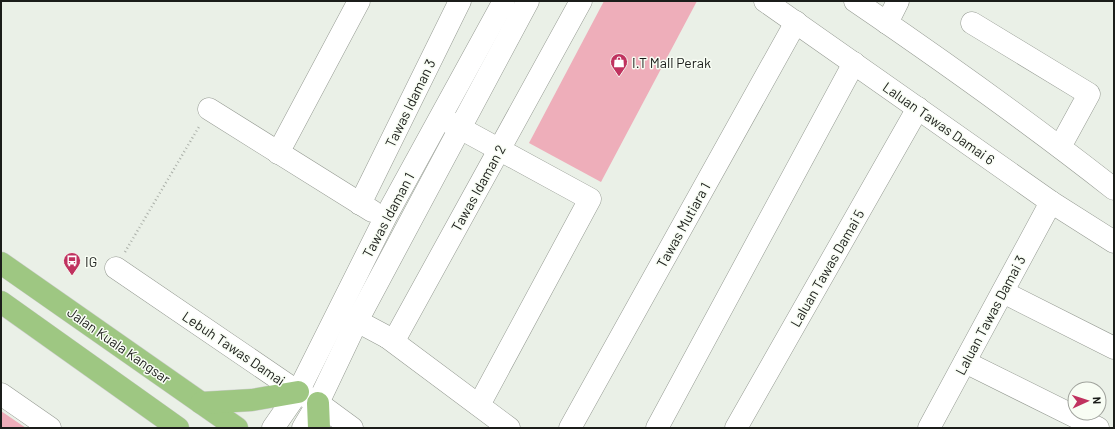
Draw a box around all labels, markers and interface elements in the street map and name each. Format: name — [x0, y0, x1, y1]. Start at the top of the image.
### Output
shop icon: I.T Mall Perak — [609, 52, 629, 77]
place label: I.T Mall Perak — [632, 54, 711, 71]
street label: Tawas Idaman 3 — [381, 56, 439, 150]
street label: Laluan Tawas Damai 6 — [880, 78, 998, 168]
street label: Tawas Idaman 2 — [447, 142, 509, 234]
street label: Tawas Idaman 1 — [358, 170, 418, 260]
street label: Tawas Mutiara 1 — [653, 179, 713, 271]
street label: Laluan Tawas Damai 5 — [786, 206, 868, 330]
bus stop icon: IG — [62, 251, 82, 276]
street label: Laluan Tawas Damai 3 — [951, 252, 1029, 378]
place label: IG — [85, 253, 97, 270]
street label: Jalan Kuala Kangsar — [64, 303, 174, 387]
street label: Lebuh Tawas Damai — [179, 307, 289, 389]
north arrow — [1067, 381, 1107, 421]
text: N — [1091, 396, 1104, 404]

